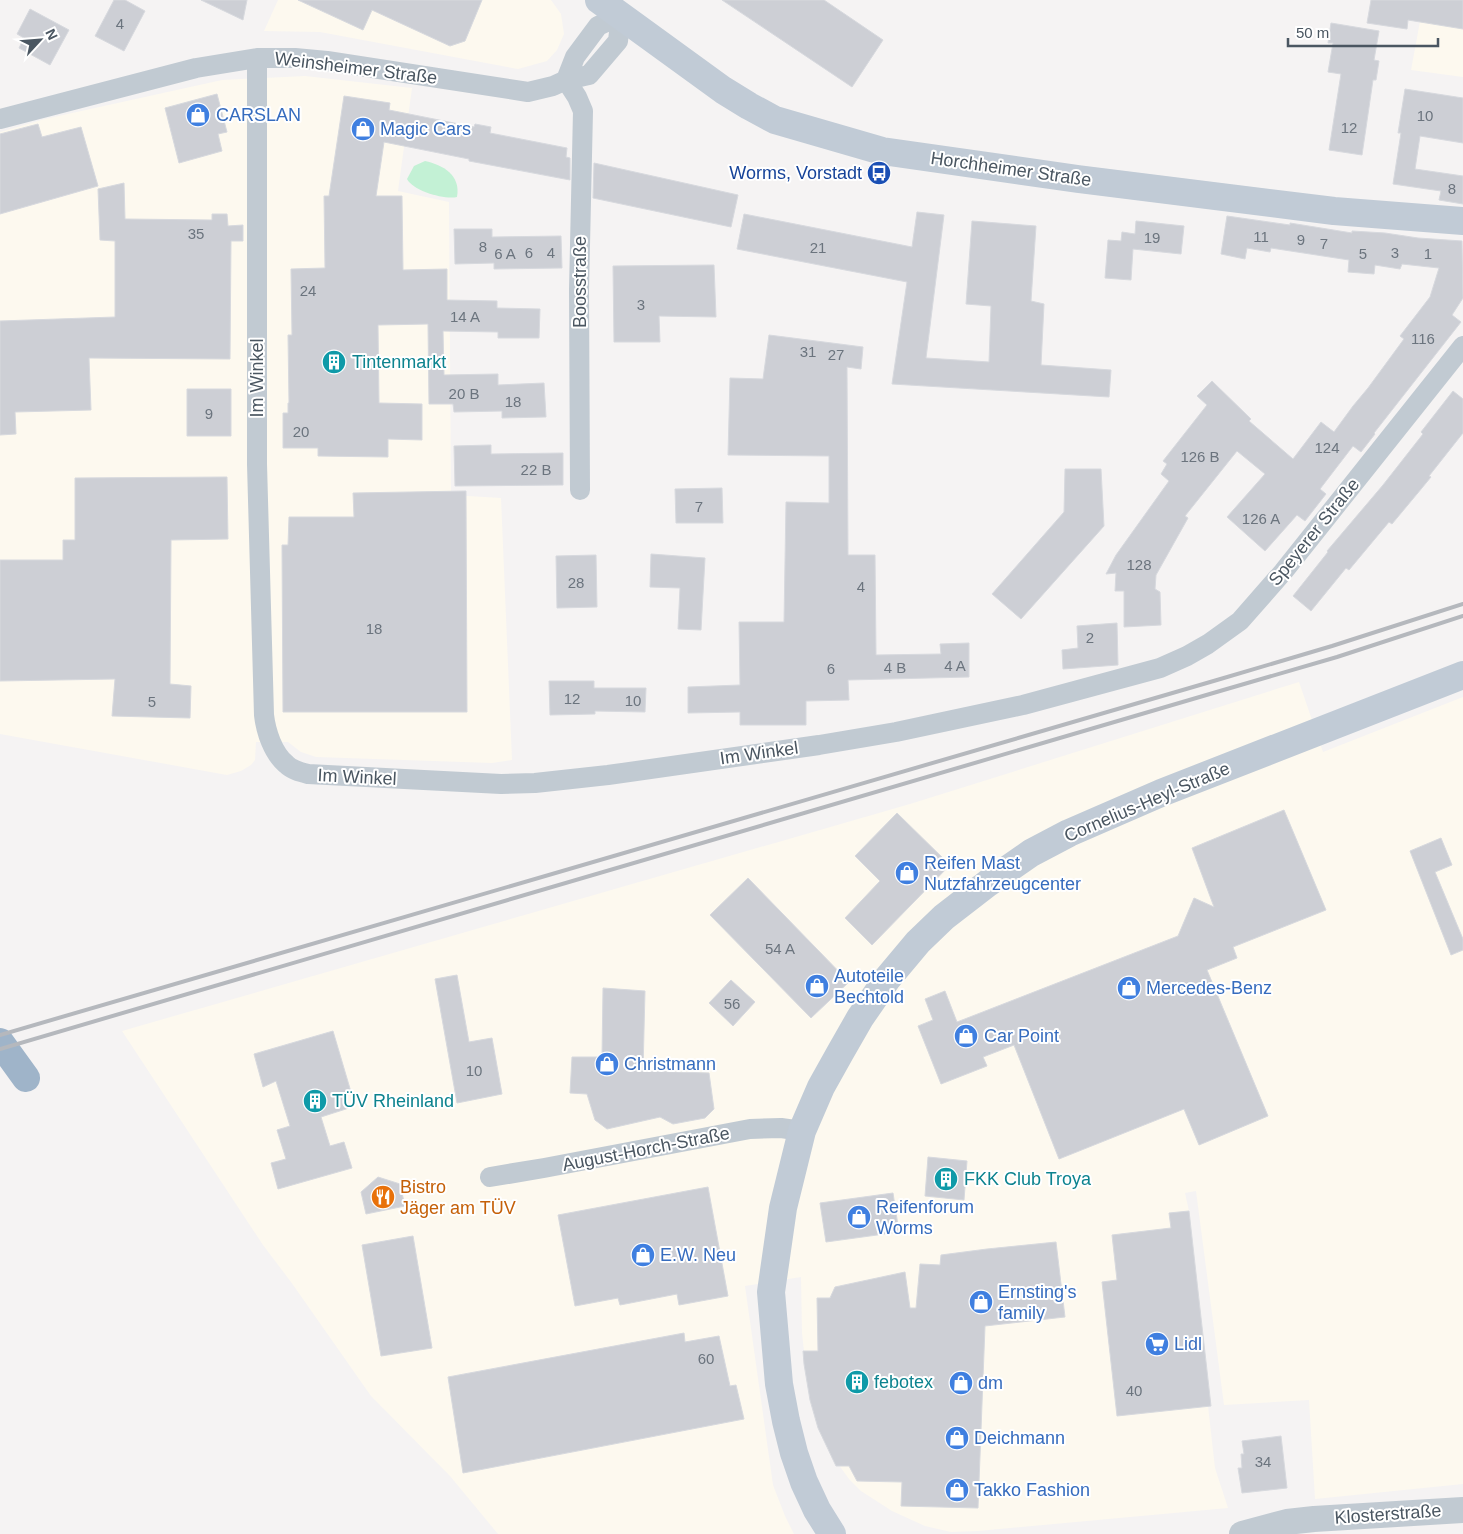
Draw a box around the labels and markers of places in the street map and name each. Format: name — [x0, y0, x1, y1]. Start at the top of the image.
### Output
shop icon: CARSLAN — [185, 102, 211, 128]
place label: CARSLAN — [216, 105, 301, 125]
shop icon: Magic Cars — [350, 116, 376, 142]
place label: Magic Cars — [380, 119, 471, 139]
bus stop icon: Worms, Vorstadt — [866, 160, 892, 186]
place label: Worms, Vorstadt — [729, 163, 862, 183]
building icon: Tintenmarkt — [321, 349, 347, 375]
place label: Tintenmarkt — [352, 352, 446, 372]
place label: Reifen Mast Nutzfahrzeugcenter — [924, 853, 1081, 894]
shop icon: Reifen Mast Nutzfahrzeugcenter — [894, 860, 920, 886]
place label: Autoteile Bechtold — [834, 966, 904, 1007]
shop icon: Autoteile Bechtold — [804, 973, 830, 999]
shop icon: Mercedes-Benz — [1116, 975, 1142, 1001]
place label: Mercedes-Benz — [1146, 978, 1272, 998]
shop icon: Car Point — [953, 1023, 979, 1049]
place label: Car Point — [984, 1026, 1059, 1046]
shop icon: Christmann — [594, 1051, 620, 1077]
place label: Christmann — [624, 1054, 716, 1074]
building icon: TÜV Rheinland — [302, 1088, 328, 1114]
place label: TÜV Rheinland — [332, 1091, 454, 1111]
building icon: FKK Club Troya — [933, 1166, 959, 1192]
place label: FKK Club Troya — [964, 1169, 1092, 1189]
place label: Bistro Jäger am TÜV — [400, 1177, 516, 1218]
restaurant icon: Bistro Jäger am TÜV — [370, 1184, 396, 1210]
place label: Reifenforum Worms — [876, 1197, 974, 1238]
shop icon: Reifenforum Worms — [846, 1204, 872, 1230]
shop icon: E.W. Neu — [630, 1242, 656, 1268]
place label: E.W. Neu — [660, 1245, 736, 1265]
place label: Ernsting's family — [998, 1282, 1076, 1323]
shop icon: Ernsting's family — [968, 1289, 994, 1315]
supermarket icon: Lidl — [1144, 1331, 1170, 1357]
place label: Lidl — [1174, 1334, 1202, 1354]
building icon: febotex — [844, 1369, 870, 1395]
shop icon: dm — [948, 1370, 974, 1396]
place label: febotex — [874, 1372, 933, 1392]
place label: dm — [978, 1373, 1003, 1393]
shop icon: Deichmann — [944, 1425, 970, 1451]
place label: Deichmann — [974, 1428, 1065, 1448]
shop icon: Takko Fashion — [944, 1477, 970, 1503]
place label: Takko Fashion — [974, 1480, 1090, 1500]

